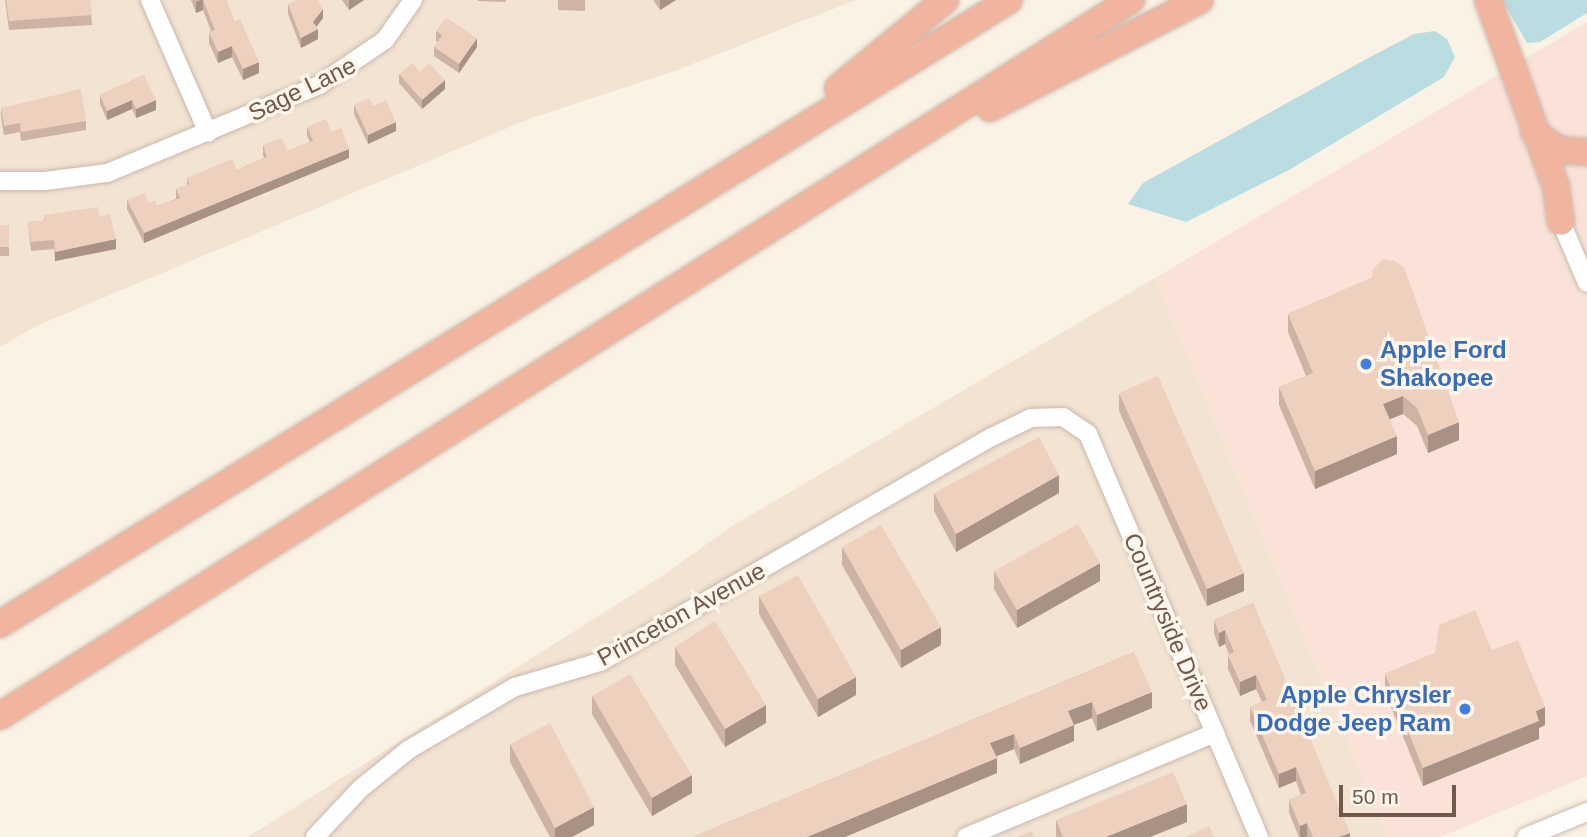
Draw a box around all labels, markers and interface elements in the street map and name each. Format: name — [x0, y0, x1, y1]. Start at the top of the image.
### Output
street label: Sage Lane — [244, 51, 360, 127]
place label: Apple Ford Shakopee — [1380, 336, 1507, 392]
marker: Apple Ford Shakopee — [1358, 356, 1374, 372]
street label: Countryside Drive — [1117, 529, 1219, 715]
street label: Princeton Avenue — [591, 556, 771, 672]
place label: Apple Chrysler Dodge Jeep Ram — [1256, 681, 1451, 737]
marker: Apple Chrysler Dodge Jeep Ram — [1457, 701, 1473, 717]
scale bar — [1342, 770, 1459, 814]
text: 50 m — [1352, 785, 1399, 808]

